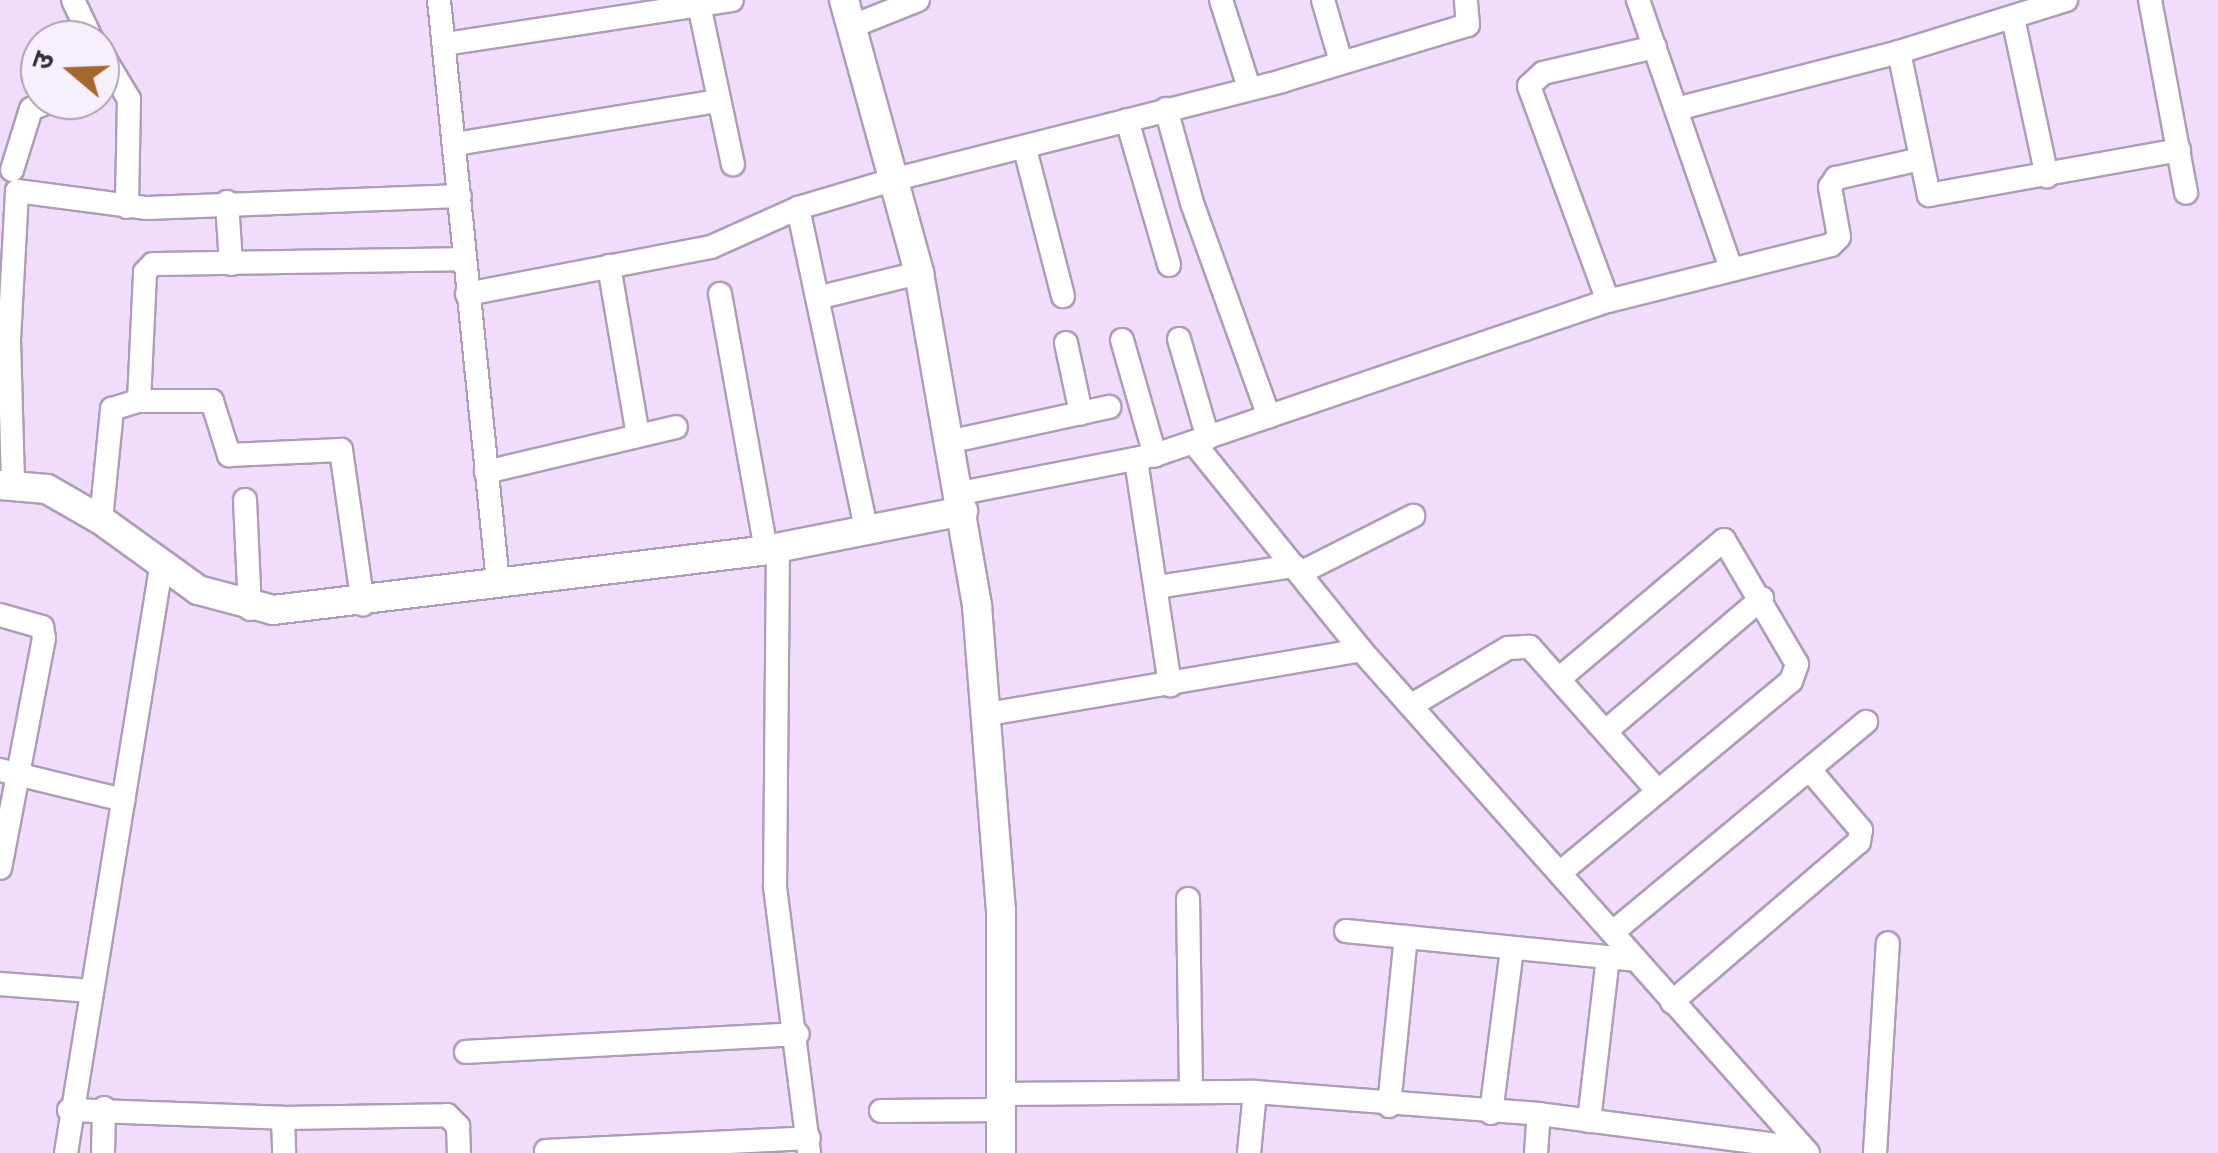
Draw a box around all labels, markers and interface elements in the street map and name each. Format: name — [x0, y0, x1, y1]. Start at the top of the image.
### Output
north arrow — [20, 20, 120, 120]
text: उ — [26, 48, 60, 74]

